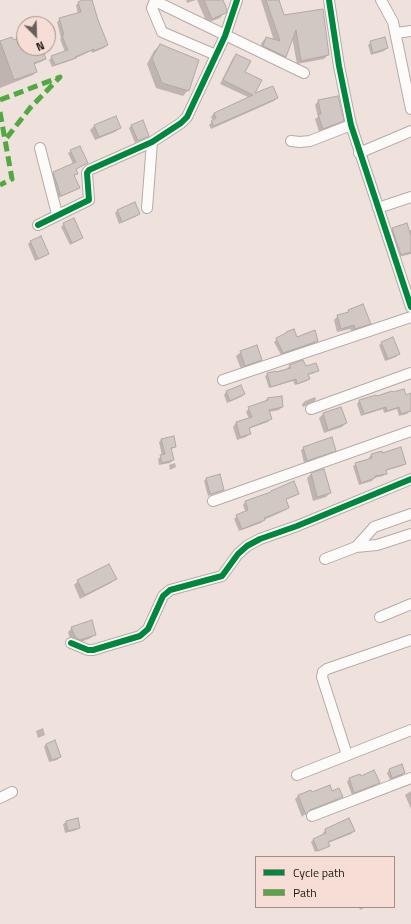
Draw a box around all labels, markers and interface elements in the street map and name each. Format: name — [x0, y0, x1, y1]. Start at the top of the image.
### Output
north arrow — [16, 16, 56, 56]
text: N — [34, 37, 47, 55]
legend — [255, 856, 395, 908]
text: Cycle path — [293, 863, 345, 882]
text: Path — [293, 883, 317, 902]

